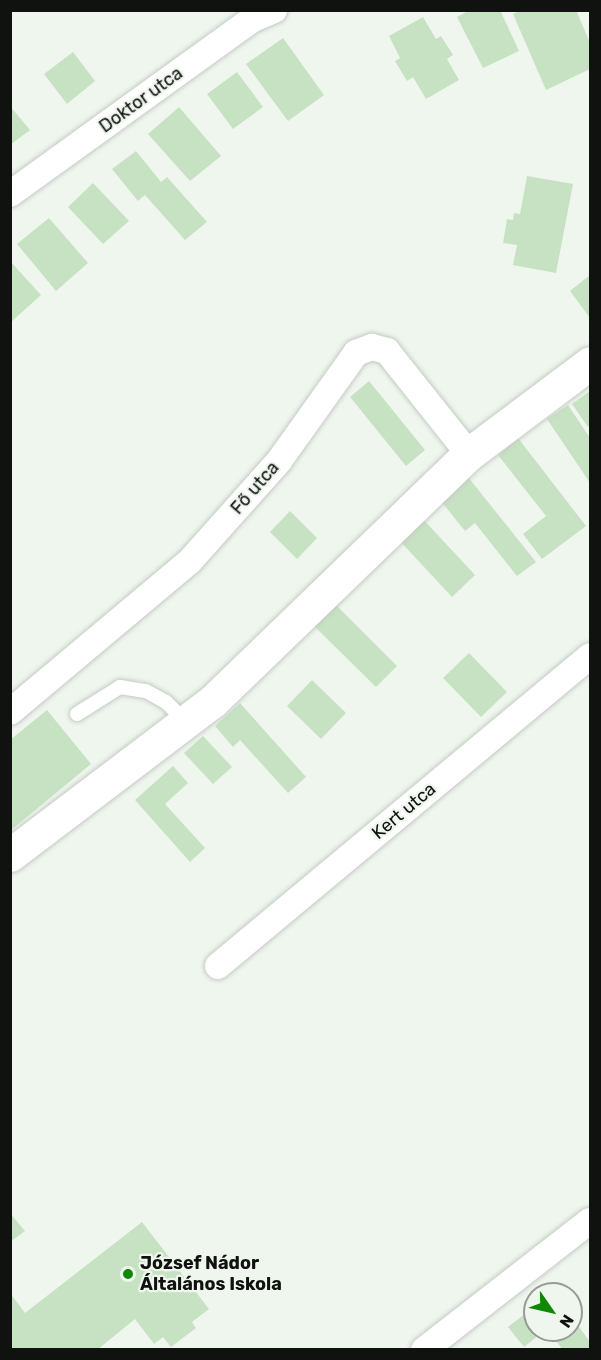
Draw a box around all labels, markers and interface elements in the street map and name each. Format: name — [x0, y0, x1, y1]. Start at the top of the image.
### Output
street label: Doktor utca — [95, 62, 187, 138]
street label: Fő utca — [226, 457, 284, 519]
street label: Kert utca — [368, 778, 440, 844]
place label: József Nádor Általános Iskola — [140, 1253, 282, 1296]
marker: József Nádor Általános Iskola — [121, 1267, 135, 1281]
north arrow — [523, 1282, 583, 1342]
text: N — [556, 1311, 578, 1331]

